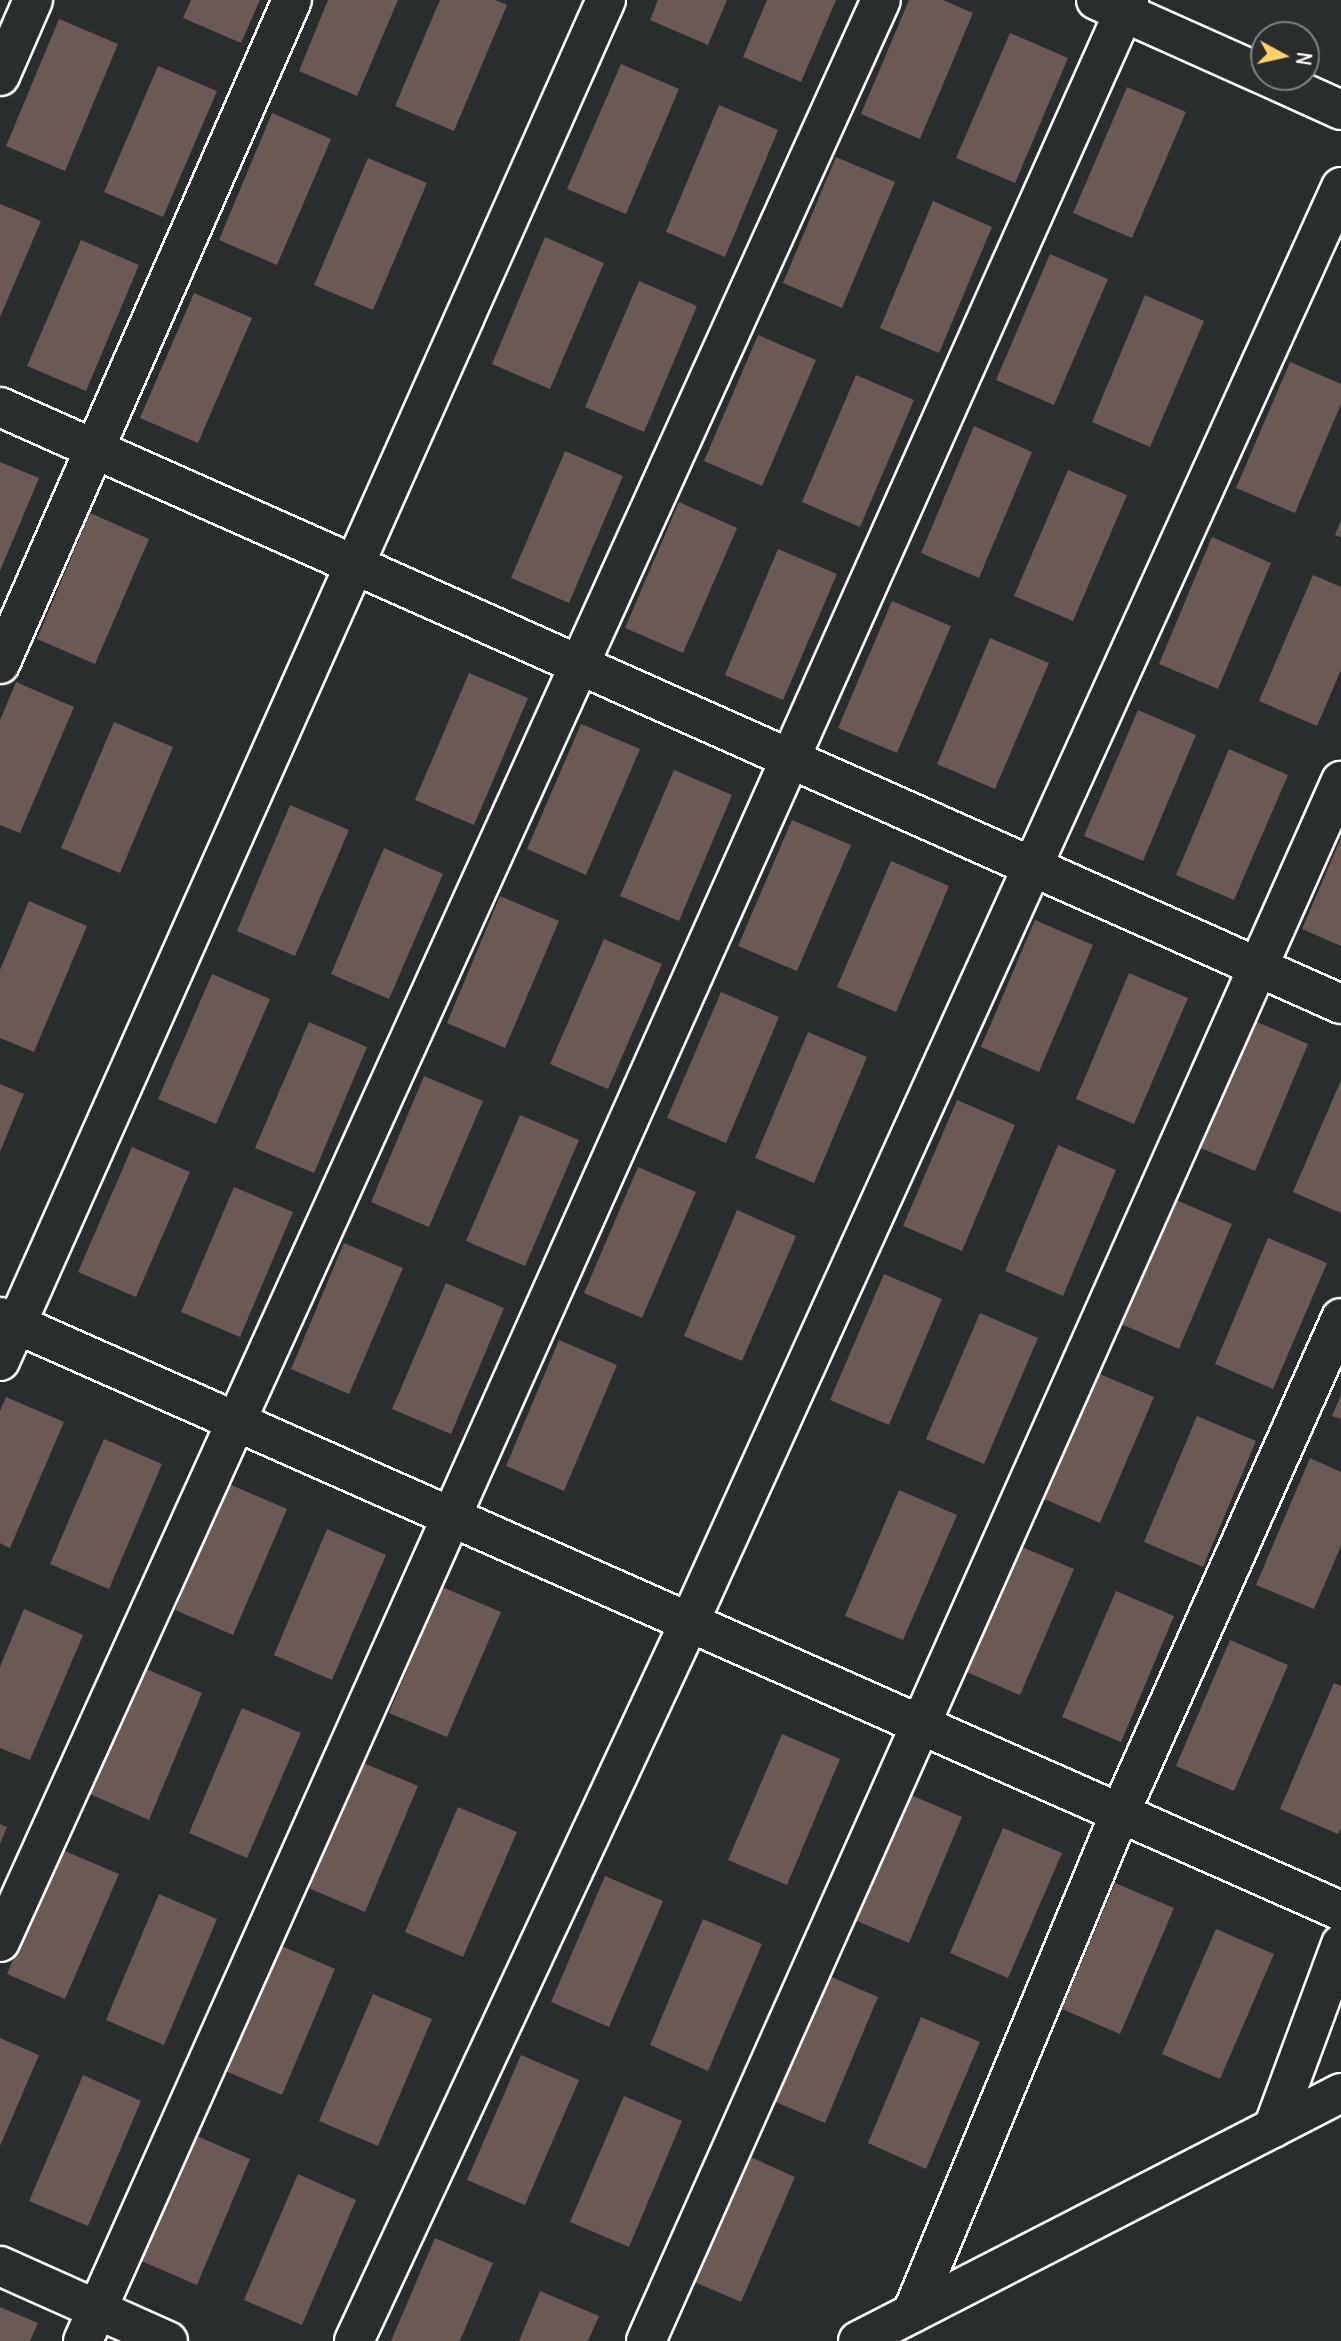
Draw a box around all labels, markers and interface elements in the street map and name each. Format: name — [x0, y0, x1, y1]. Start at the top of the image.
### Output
north arrow — [1250, 21, 1320, 91]
text: N — [1291, 50, 1317, 67]

